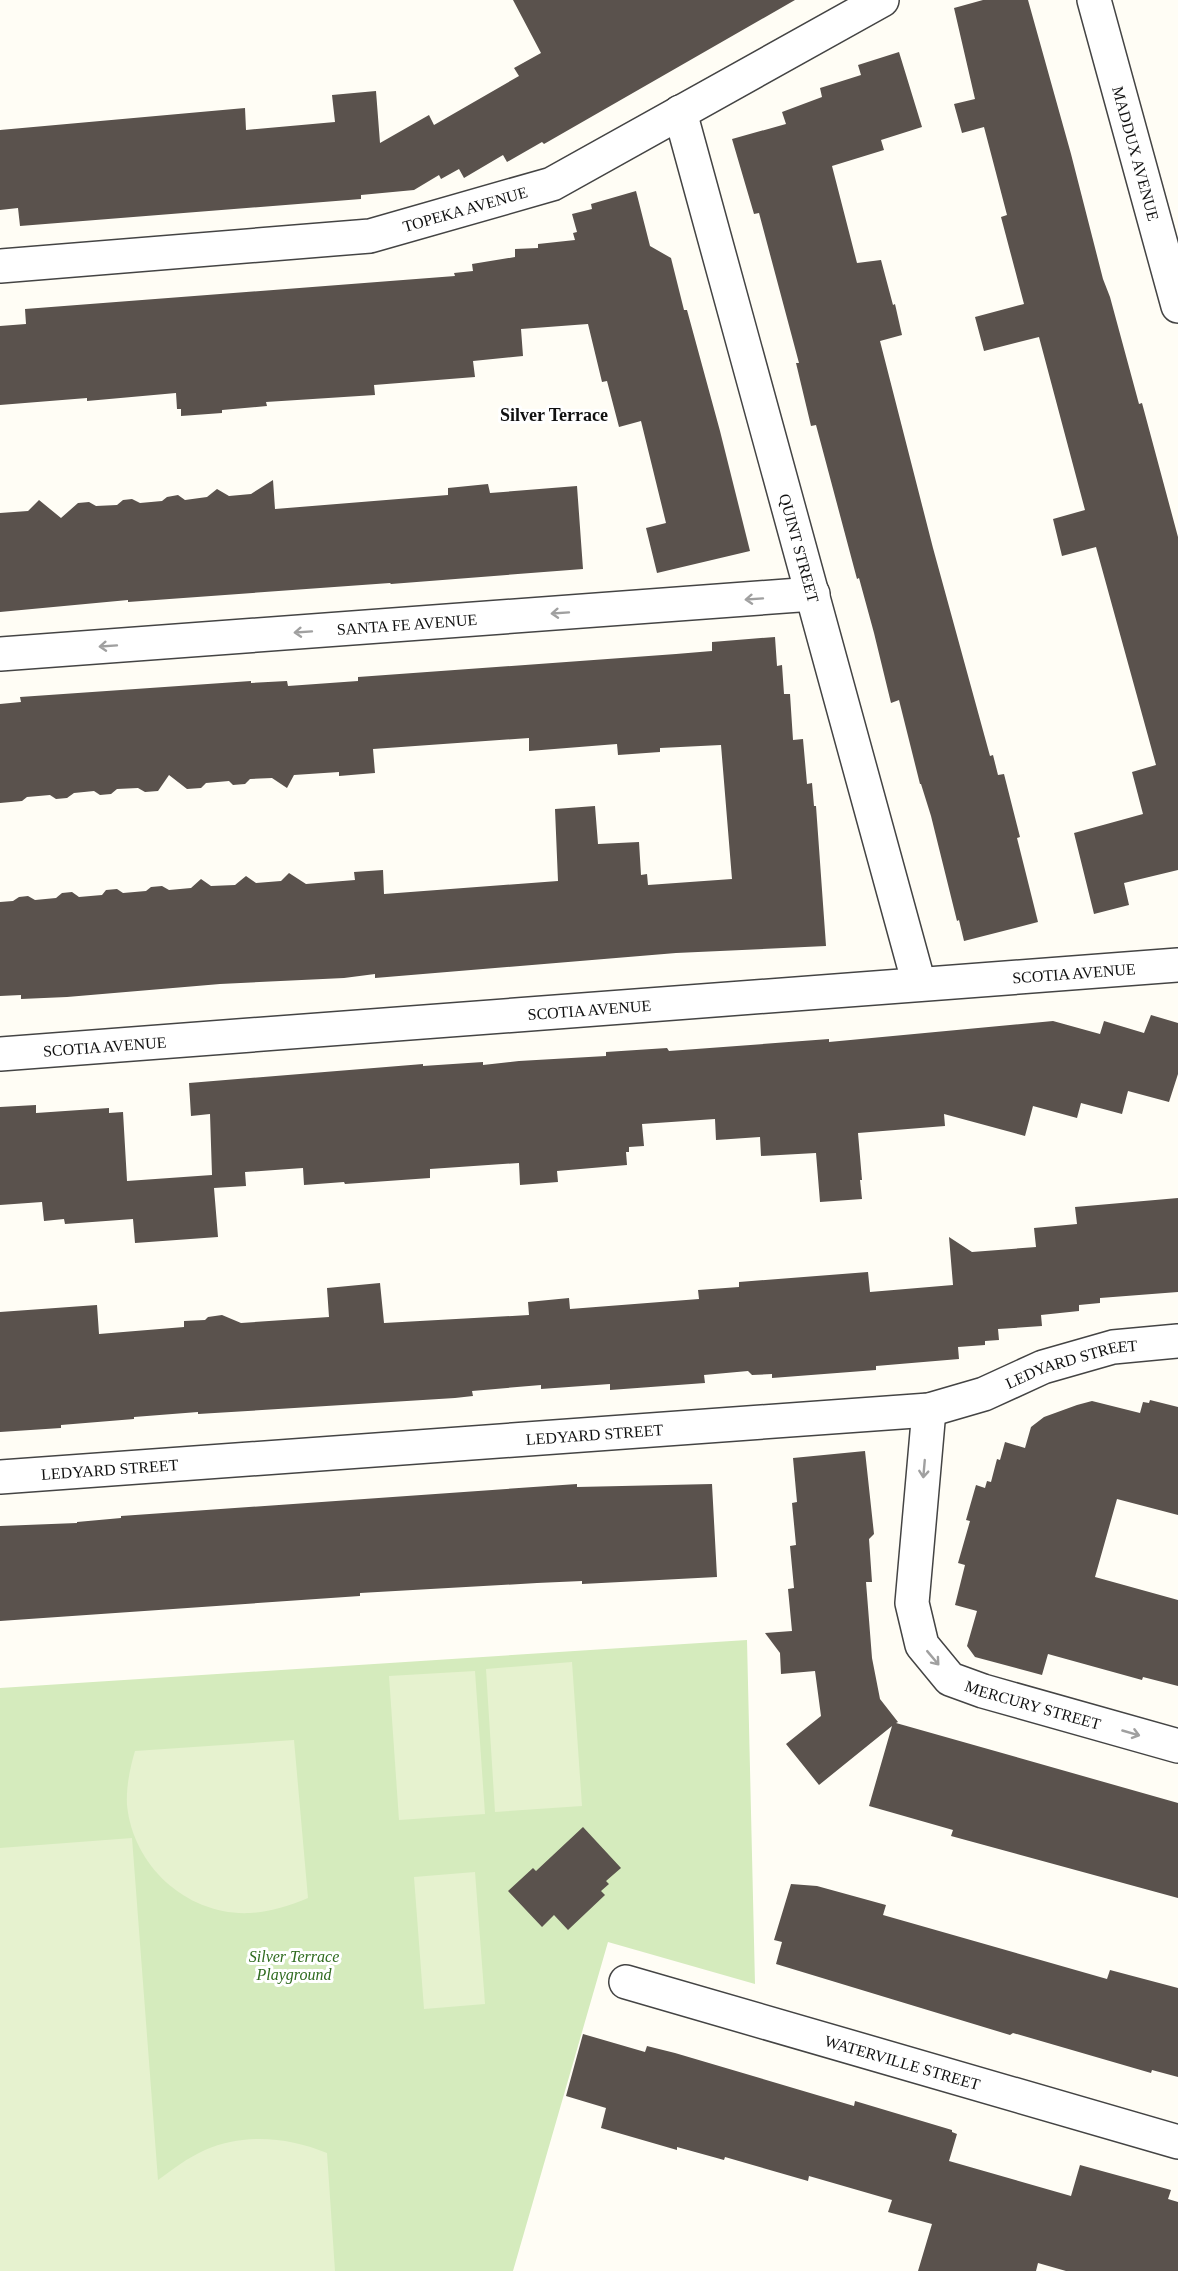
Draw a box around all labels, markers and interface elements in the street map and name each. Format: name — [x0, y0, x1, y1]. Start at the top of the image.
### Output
street label: MADDUX AVENUE — [1110, 84, 1163, 223]
street label: TOPEKA AVENUE — [401, 183, 529, 235]
district label: Silver Terrace — [500, 405, 608, 425]
street label: QUINT STREET — [776, 492, 823, 604]
one-way arrow — [745, 593, 765, 604]
one-way arrow — [550, 608, 570, 619]
street label: SANTA FE AVENUE — [336, 610, 478, 638]
one-way arrow — [293, 627, 313, 638]
one-way arrow — [99, 641, 119, 652]
street label: SCOTIA AVENUE — [1012, 960, 1136, 986]
street label: SCOTIA AVENUE — [527, 996, 652, 1023]
street label: SCOTIA AVENUE — [42, 1033, 167, 1059]
street label: LEDYARD STREET — [1003, 1336, 1138, 1391]
street label: LEDYARD STREET — [525, 1421, 664, 1448]
street label: LEDYARD STREET — [41, 1456, 179, 1483]
one-way arrow — [918, 1458, 929, 1478]
one-way arrow — [926, 1650, 940, 1665]
street label: MERCURY STREET — [963, 1677, 1103, 1732]
one-way arrow — [1121, 1727, 1140, 1739]
park label: Silver Terrace Playground — [249, 1948, 339, 1984]
street label: WATERVILLE STREET — [823, 2032, 983, 2093]

